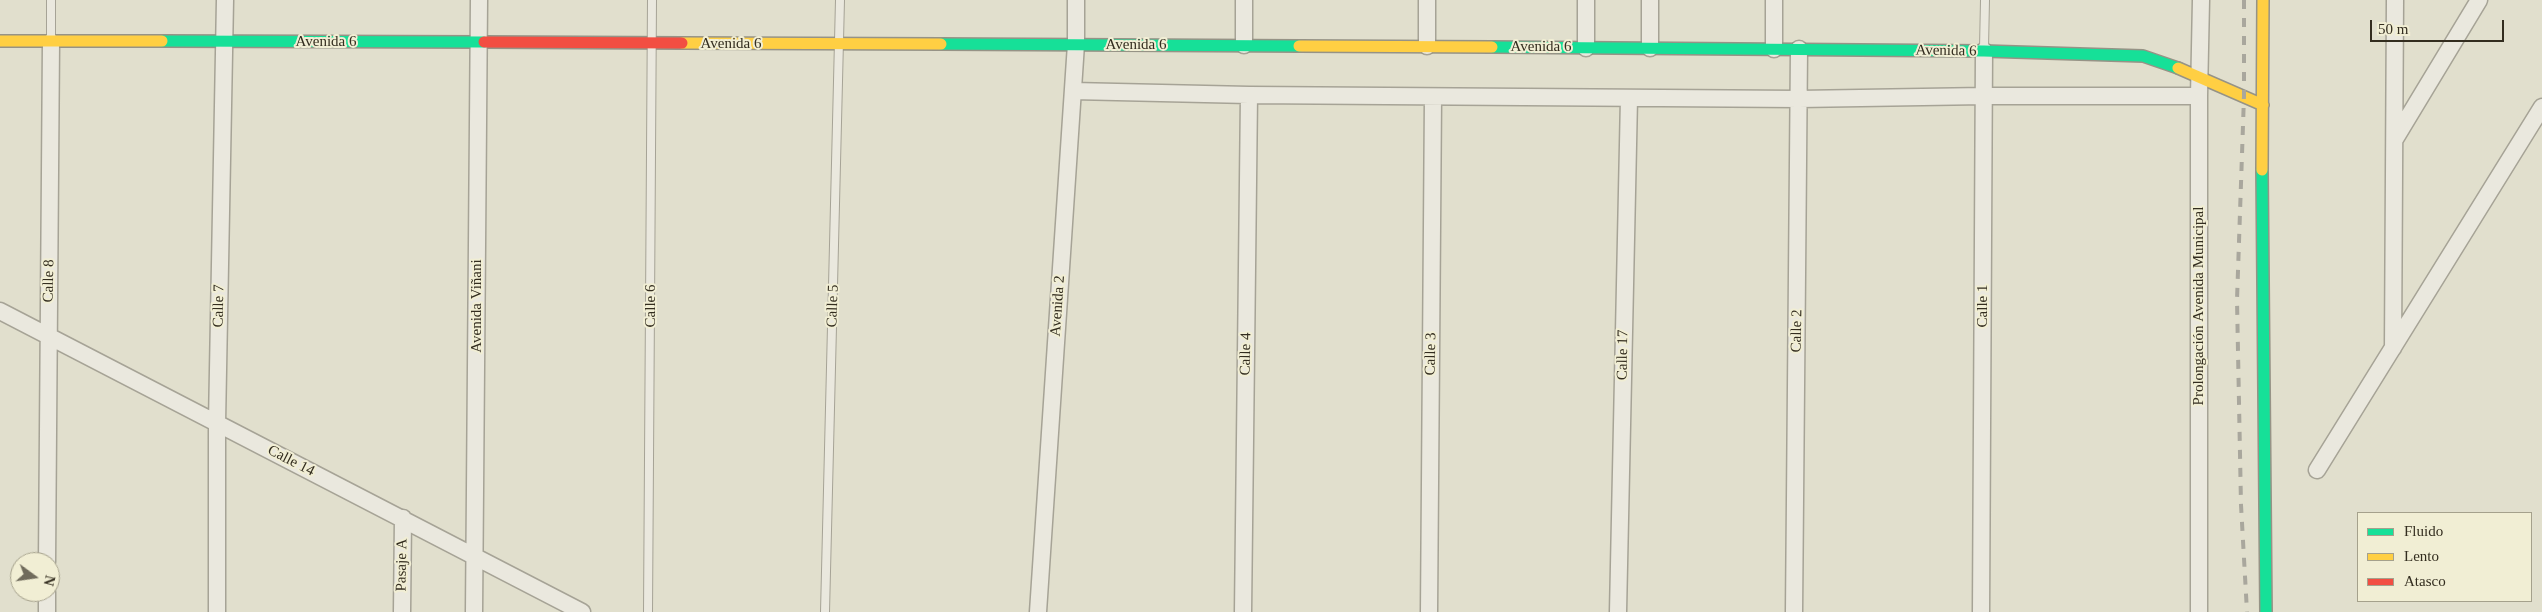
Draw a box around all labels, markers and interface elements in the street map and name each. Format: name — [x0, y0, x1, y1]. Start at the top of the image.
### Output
scale bar — [2372, 10, 2506, 42]
text: 50 m — [2378, 21, 2408, 37]
street label: Avenida 6 — [296, 33, 356, 51]
street label: Avenida 6 — [701, 35, 761, 53]
street label: Avenida 6 — [1106, 36, 1166, 54]
street label: Avenida 6 — [1511, 38, 1571, 56]
street label: Avenida 6 — [1915, 41, 1977, 61]
street label: Prolongación Avenida Municipal — [2190, 207, 2208, 405]
street label: Calle 8 — [40, 259, 58, 303]
street label: Avenida Viñani — [468, 259, 486, 353]
street label: Avenida 2 — [1047, 275, 1069, 337]
street label: Calle 7 — [210, 284, 228, 328]
street label: Calle 5 — [823, 284, 843, 328]
street label: Calle 6 — [642, 285, 660, 327]
street label: Calle 1 — [1974, 285, 1992, 327]
street label: Calle 2 — [1788, 309, 1806, 353]
street label: Calle 17 — [1614, 330, 1632, 380]
street label: Calle 4 — [1237, 332, 1255, 376]
street label: Calle 3 — [1422, 332, 1440, 376]
street label: Calle 14 — [264, 442, 318, 480]
legend — [2357, 512, 2532, 602]
text: Fluido — [2404, 523, 2443, 539]
street label: Pasaje A — [393, 538, 411, 592]
text: Lento — [2404, 548, 2439, 564]
north arrow — [10, 552, 60, 602]
text: Atasco — [2404, 573, 2446, 589]
text: N — [41, 574, 58, 587]

